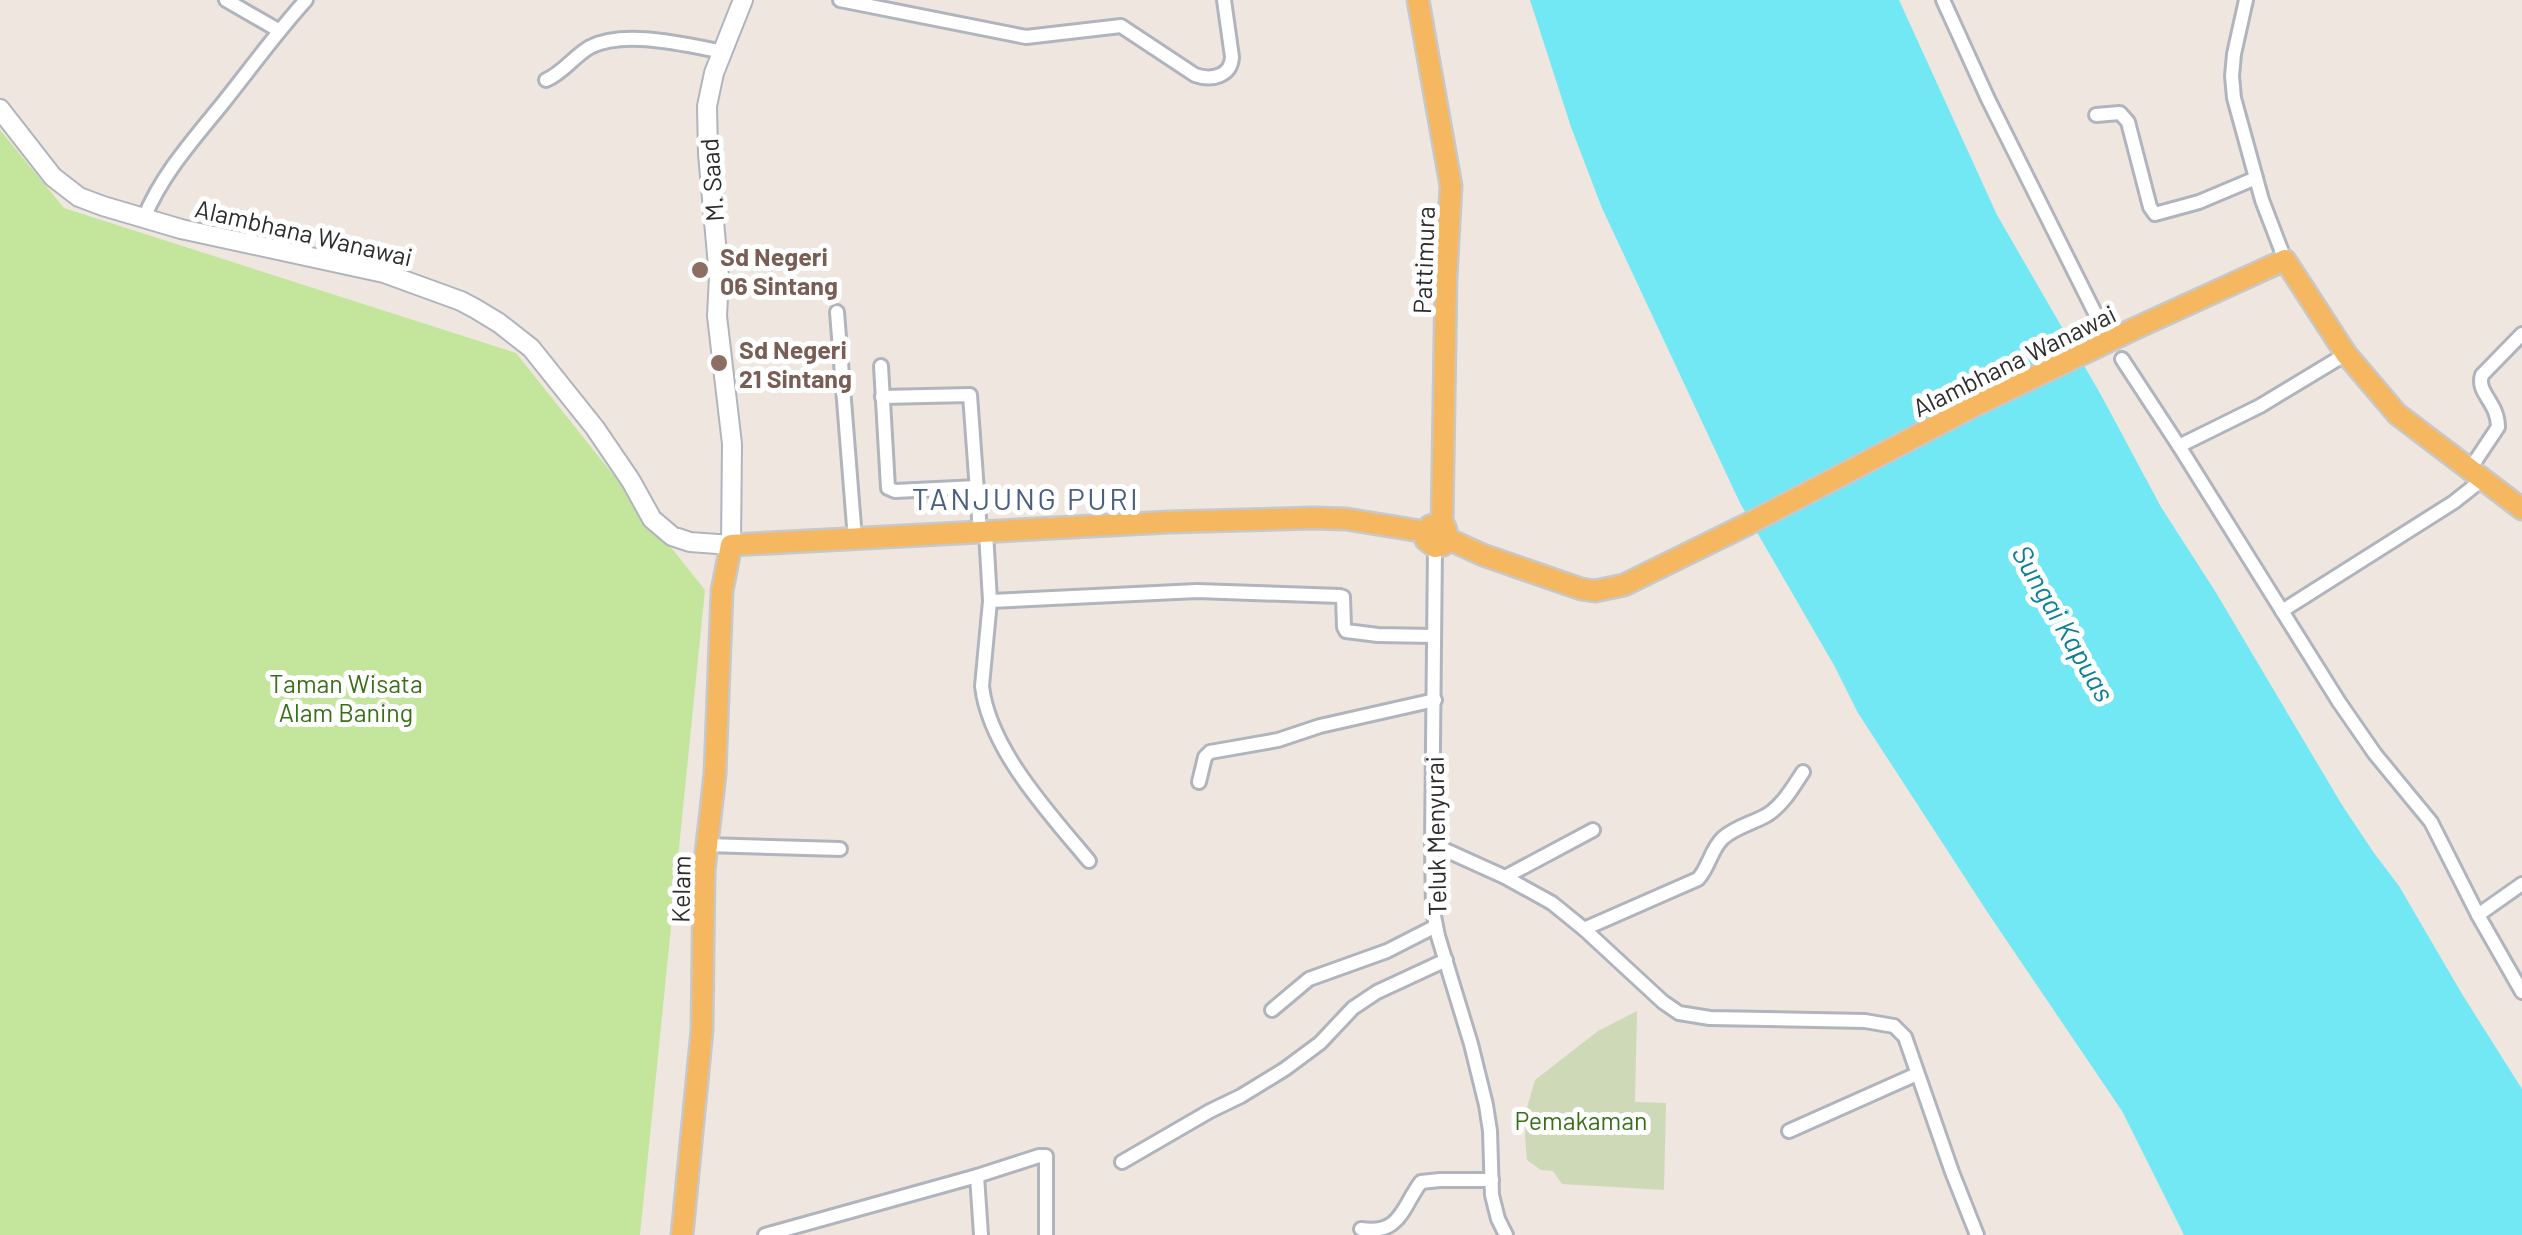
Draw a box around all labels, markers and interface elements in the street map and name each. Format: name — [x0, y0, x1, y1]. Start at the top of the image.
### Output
street label: M. Saad — [693, 137, 729, 223]
street label: Alambhana Wanawai — [192, 192, 416, 272]
street label: Pattimura — [1406, 206, 1440, 314]
place label: Sd Negeri 06 Sintang — [720, 241, 838, 300]
marker: Sd Negeri 06 Sintang — [689, 259, 711, 281]
street label: Alambhana Wanawai — [1908, 298, 2120, 422]
place label: Sd Negeri 21 Sintang — [739, 334, 852, 393]
marker: Sd Negeri 21 Sintang — [708, 352, 730, 374]
district label: TANJUNG PURI — [912, 480, 1140, 516]
water label: Sungai Kapuas — [2005, 539, 2123, 707]
park label: Taman Wisata Alam Baning — [269, 668, 423, 727]
street label: Teluk Menyurai — [1419, 756, 1451, 916]
street label: Kelam — [664, 855, 696, 923]
park label: Pemakaman — [1514, 1105, 1648, 1135]

